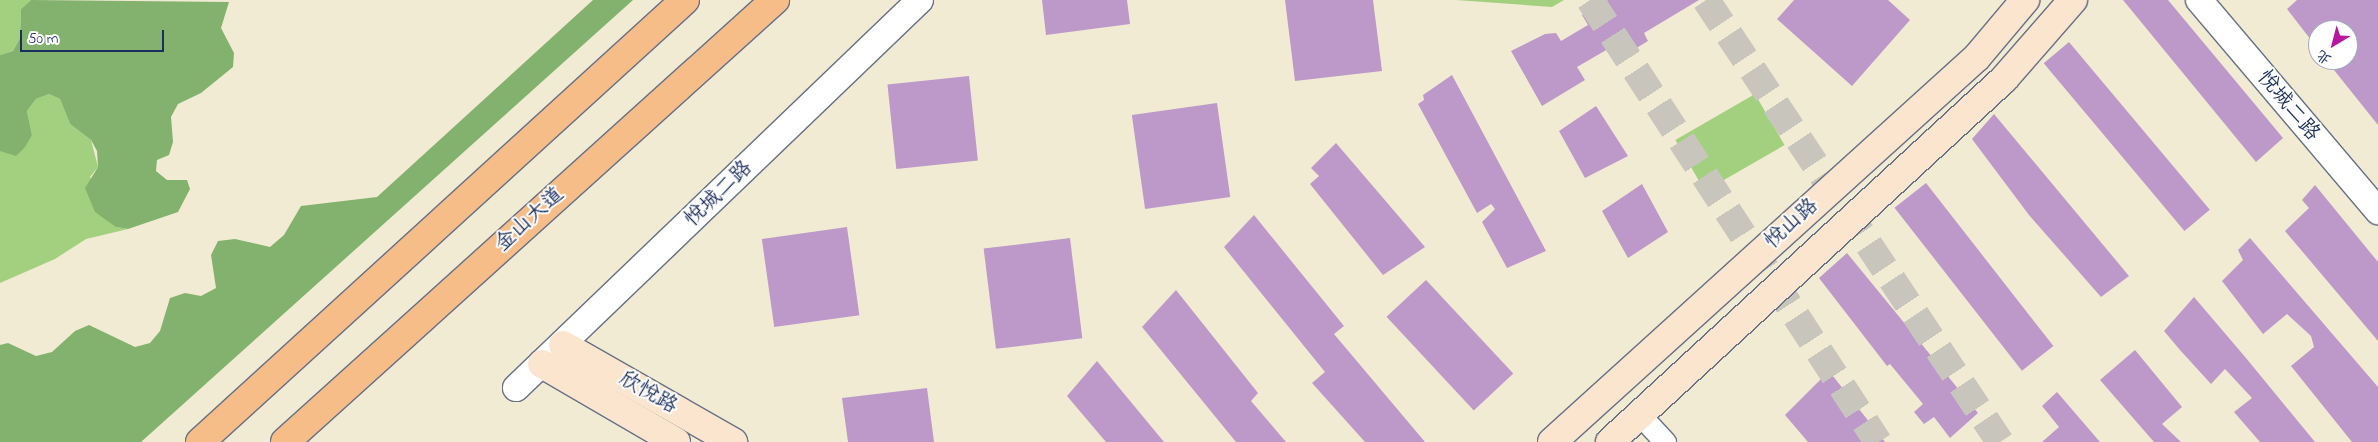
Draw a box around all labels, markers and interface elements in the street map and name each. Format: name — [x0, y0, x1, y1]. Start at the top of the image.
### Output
scale bar — [22, 20, 166, 52]
north arrow — [2308, 20, 2358, 70]
text: 50 m — [28, 28, 58, 50]
text: 北 — [2312, 44, 2336, 69]
street label: 悦城二路 — [2251, 66, 2325, 146]
street label: 悦城二路 — [680, 156, 758, 232]
street label: 金山大道 — [490, 183, 570, 257]
street label: 悦山路 — [1760, 194, 1824, 254]
street label: 欣悦路 — [614, 366, 682, 420]

